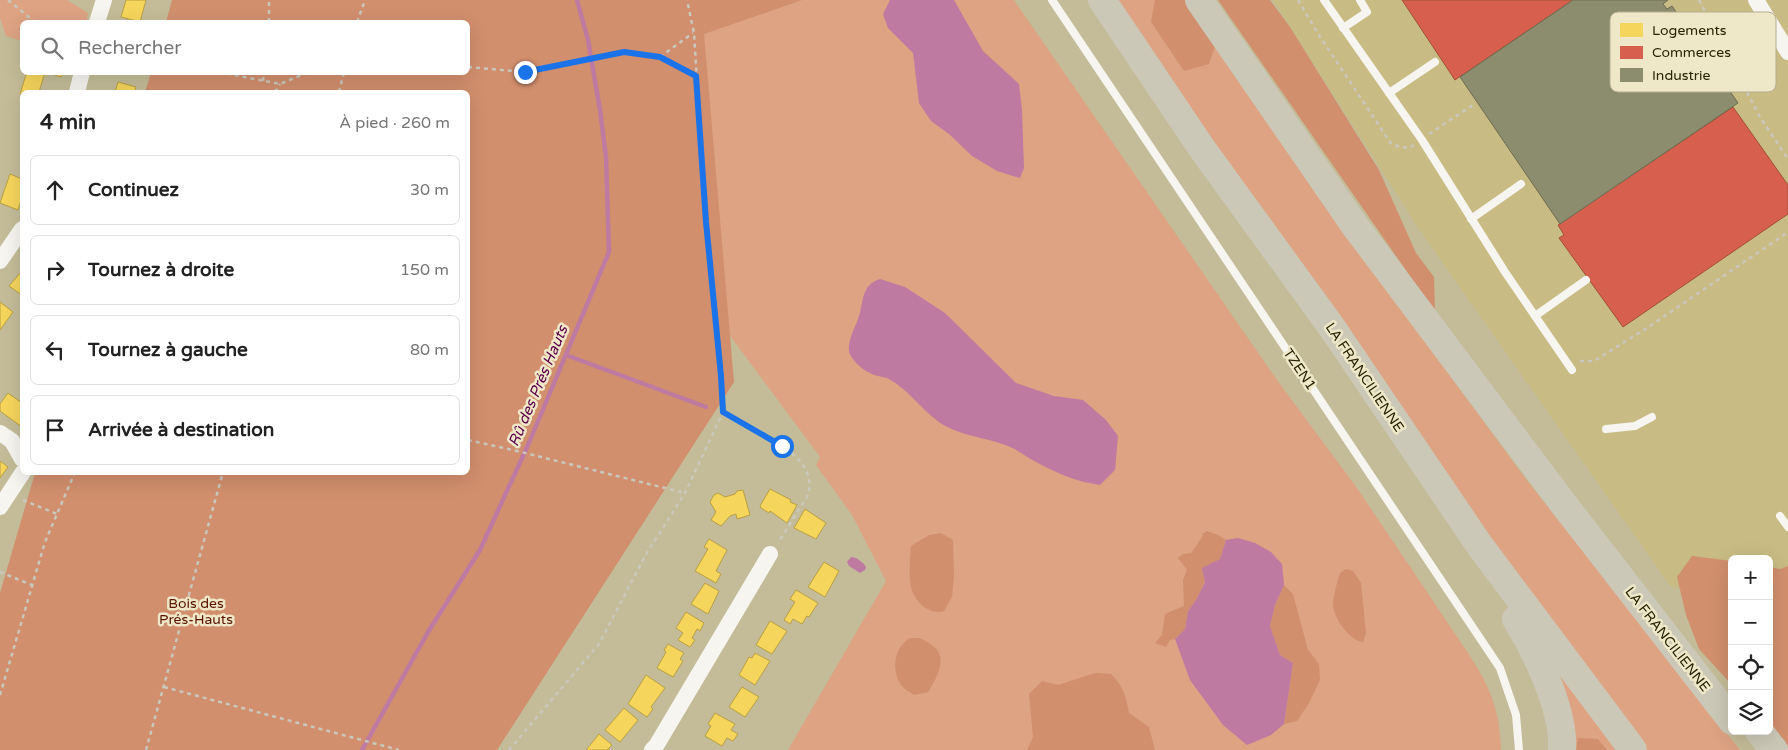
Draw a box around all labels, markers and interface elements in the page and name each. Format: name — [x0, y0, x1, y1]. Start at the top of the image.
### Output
legend — [1610, 12, 1776, 92]
search box — [20, 20, 470, 75]
text: Logements — [1652, 22, 1727, 39]
icon: search — [38, 34, 66, 62]
text: Rechercher — [78, 37, 181, 59]
text: Commerces — [1652, 44, 1731, 61]
route end — [514, 61, 537, 84]
text: Industrie — [1652, 67, 1711, 84]
text: 4 min — [40, 110, 96, 135]
text: À pied · 260 m — [339, 113, 450, 133]
icon: ahead — [41, 176, 69, 204]
text: Continuez — [88, 179, 179, 201]
text: 30 m — [410, 180, 449, 200]
icon: right — [41, 256, 69, 284]
text: Tournez à droite — [88, 259, 234, 281]
text: 150 m — [400, 260, 449, 280]
street label: LA FRANCILIENNE — [1322, 319, 1408, 435]
water label: Rû des Prés Hauts — [504, 321, 572, 449]
icon: left — [41, 336, 69, 364]
text: Tournez à gauche — [88, 339, 248, 361]
text: 80 m — [410, 340, 449, 360]
street label: TZEN1 — [1280, 345, 1320, 393]
icon: arrive — [41, 416, 69, 444]
text: Arrivée à destination — [88, 419, 274, 441]
route start — [771, 435, 794, 458]
map controls — [1728, 555, 1773, 735]
button: + — [1728, 555, 1773, 600]
street label: LA FRANCILIENNE — [1621, 584, 1714, 695]
park label: Bois des Prés-Hauts — [159, 595, 233, 628]
button: − — [1728, 600, 1773, 645]
button: locate — [1728, 645, 1773, 690]
button: layers — [1728, 690, 1773, 735]

